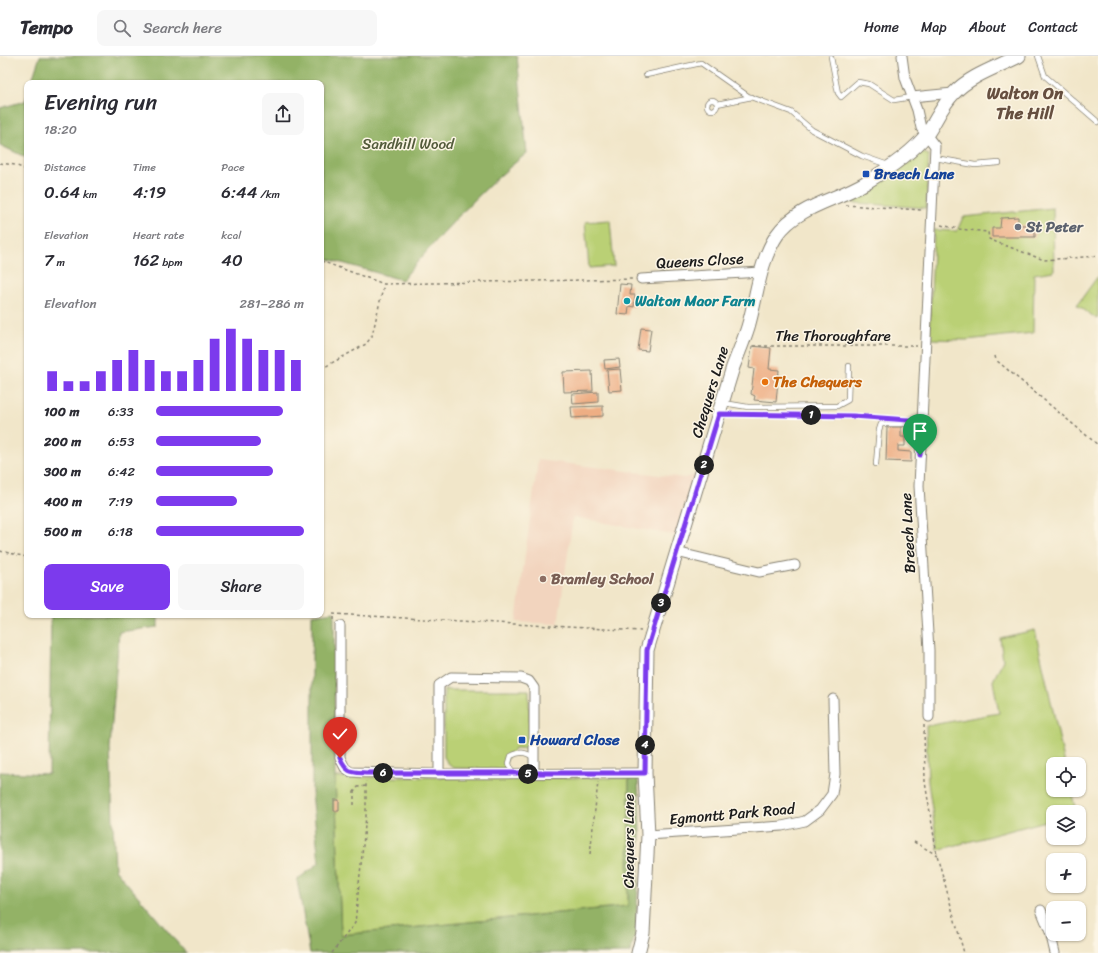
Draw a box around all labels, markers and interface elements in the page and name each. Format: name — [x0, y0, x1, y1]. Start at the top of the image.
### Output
search box — [97, 10, 377, 46]
text: Tempo — [20, 11, 73, 44]
text: Search here — [143, 15, 222, 41]
text: Home — [864, 15, 899, 40]
text: Map — [921, 15, 947, 40]
text: About — [969, 15, 1006, 40]
text: Contact — [1028, 15, 1078, 40]
icon: search — [111, 17, 133, 39]
district label: Walton On The Hill — [987, 78, 1064, 128]
text: Evening run — [44, 83, 157, 122]
button: share — [262, 93, 304, 135]
text: 18:20 — [44, 118, 77, 141]
park label: Sandhill Wood — [362, 131, 455, 157]
text: Distance — [44, 158, 86, 177]
text: Time — [133, 158, 156, 177]
text: Pace — [221, 158, 245, 177]
place label: Breech Lane — [874, 161, 955, 187]
marker: Breech Lane — [861, 169, 871, 179]
text: 0.64 — [44, 177, 80, 207]
text: 4:19 — [133, 177, 166, 207]
text: 6:44 — [221, 177, 257, 207]
text: km — [80, 185, 97, 204]
text: /km — [257, 185, 280, 204]
place label: St Peter — [1025, 214, 1085, 240]
marker: St Peter — [1013, 222, 1023, 232]
text: Elevation — [44, 226, 89, 245]
text: Heart rate — [133, 226, 184, 245]
text: kcal — [221, 226, 241, 245]
text: 7 — [44, 245, 54, 275]
text: 162 — [133, 245, 159, 275]
text: 40 — [221, 245, 243, 275]
street label: Queens Close — [656, 246, 745, 276]
text: m — [54, 253, 65, 272]
text: bpm — [159, 253, 183, 272]
place label: Walton Maor Farm — [635, 288, 756, 314]
text: Elevation — [44, 292, 97, 315]
text: 281–286 m — [240, 292, 304, 315]
marker: Walton Maor Farm — [622, 296, 632, 306]
street label: The Thoroughfare — [775, 323, 891, 349]
street label: Chequers Lane — [684, 343, 736, 441]
place label: The Chequers — [773, 369, 863, 395]
marker: The Chequers — [760, 377, 770, 387]
text: 100 m — [44, 400, 79, 423]
text: 6:33 — [108, 400, 134, 423]
pin: 1 — [801, 405, 821, 425]
text: 1 — [809, 405, 813, 424]
pin — [903, 414, 937, 455]
icon: arrive — [909, 420, 931, 442]
text: 200 m — [44, 430, 81, 453]
text: 6:53 — [108, 430, 134, 453]
pin: 2 — [694, 455, 714, 475]
text: 2 — [701, 455, 707, 474]
text: 300 m — [44, 460, 81, 483]
text: 6:42 — [108, 460, 135, 483]
text: 400 m — [44, 490, 82, 513]
text: 7:19 — [108, 490, 133, 513]
street label: Breech Lane — [893, 492, 923, 574]
text: 500 m — [44, 520, 82, 543]
text: 6:18 — [108, 520, 133, 543]
button: Save — [44, 564, 170, 610]
button: Share — [178, 564, 304, 610]
place label: Bramley School — [551, 566, 654, 592]
marker: Bramley School — [538, 574, 548, 584]
pin: 3 — [651, 593, 671, 613]
text: 3 — [658, 593, 664, 612]
pin — [323, 717, 357, 758]
icon: check — [329, 723, 351, 745]
place label: Howard Close — [529, 727, 620, 753]
marker: Howard Close — [517, 735, 527, 745]
pin: 4 — [635, 735, 655, 755]
text: 4 — [642, 735, 648, 754]
map controls — [1046, 757, 1086, 941]
button: locate — [1046, 757, 1086, 797]
pin: 6 — [373, 763, 393, 783]
text: 6 — [380, 763, 386, 782]
pin: 5 — [518, 764, 538, 784]
text: 5 — [525, 764, 531, 783]
street label: Chequers Lane — [616, 793, 642, 888]
street label: Egmontt Park Road — [668, 795, 797, 832]
button: layers — [1046, 805, 1086, 845]
button: + — [1046, 853, 1086, 893]
button: − — [1046, 901, 1086, 941]

